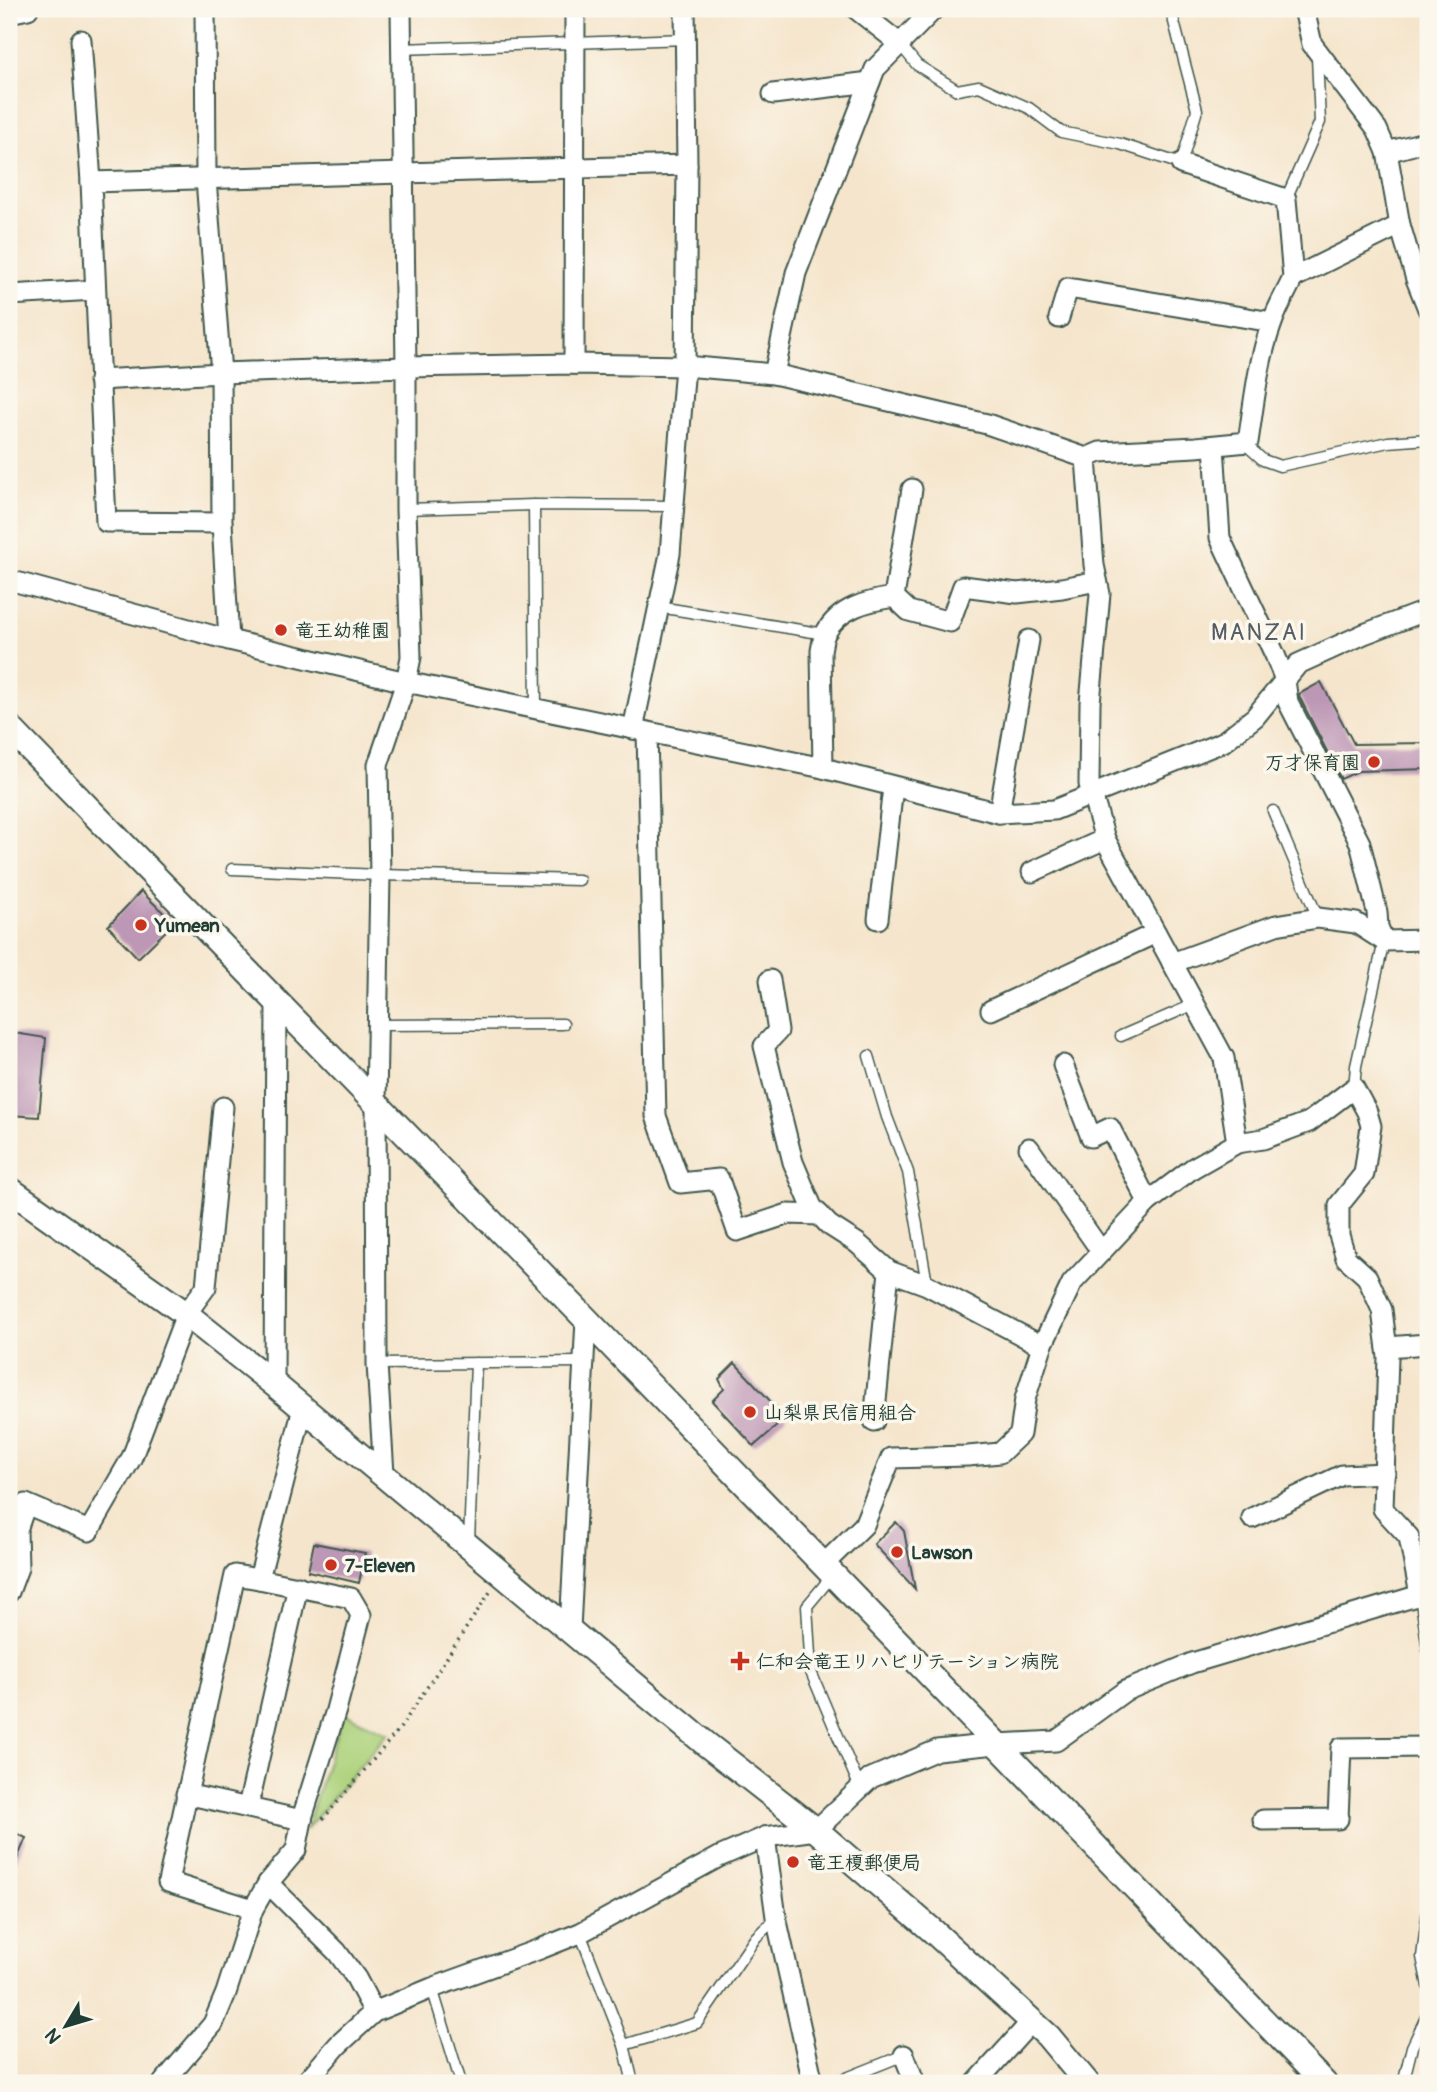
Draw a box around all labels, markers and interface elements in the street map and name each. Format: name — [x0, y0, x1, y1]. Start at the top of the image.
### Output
district label: MANZAI — [1211, 618, 1307, 647]
place label: 竜王幼稚園 — [295, 619, 390, 643]
marker: 竜王幼稚園 — [273, 622, 289, 638]
place label: 万才保育園 — [1265, 751, 1360, 775]
marker: 万才保育園 — [1366, 754, 1382, 770]
place label: Yumean — [154, 914, 220, 938]
marker: Yumean — [133, 917, 149, 933]
place label: 山梨県民信用組合 — [764, 1401, 916, 1425]
marker: 山梨県民信用組合 — [742, 1404, 758, 1420]
place label: Lawson — [911, 1541, 973, 1565]
marker: Lawson — [889, 1544, 905, 1560]
place label: 7-Eleven — [345, 1554, 415, 1578]
marker: 7-Eleven — [323, 1557, 339, 1573]
place label: 仁和会竜王リハビリテーション病院 — [756, 1650, 1059, 1674]
marker: 仁和会竜王リハビリテーション病院 — [730, 1651, 750, 1671]
place label: 竜王榎郵便局 — [807, 1851, 921, 1875]
marker: 竜王榎郵便局 — [785, 1854, 801, 1870]
north arrow — [32, 1990, 102, 2060]
text: N — [40, 2023, 67, 2048]

